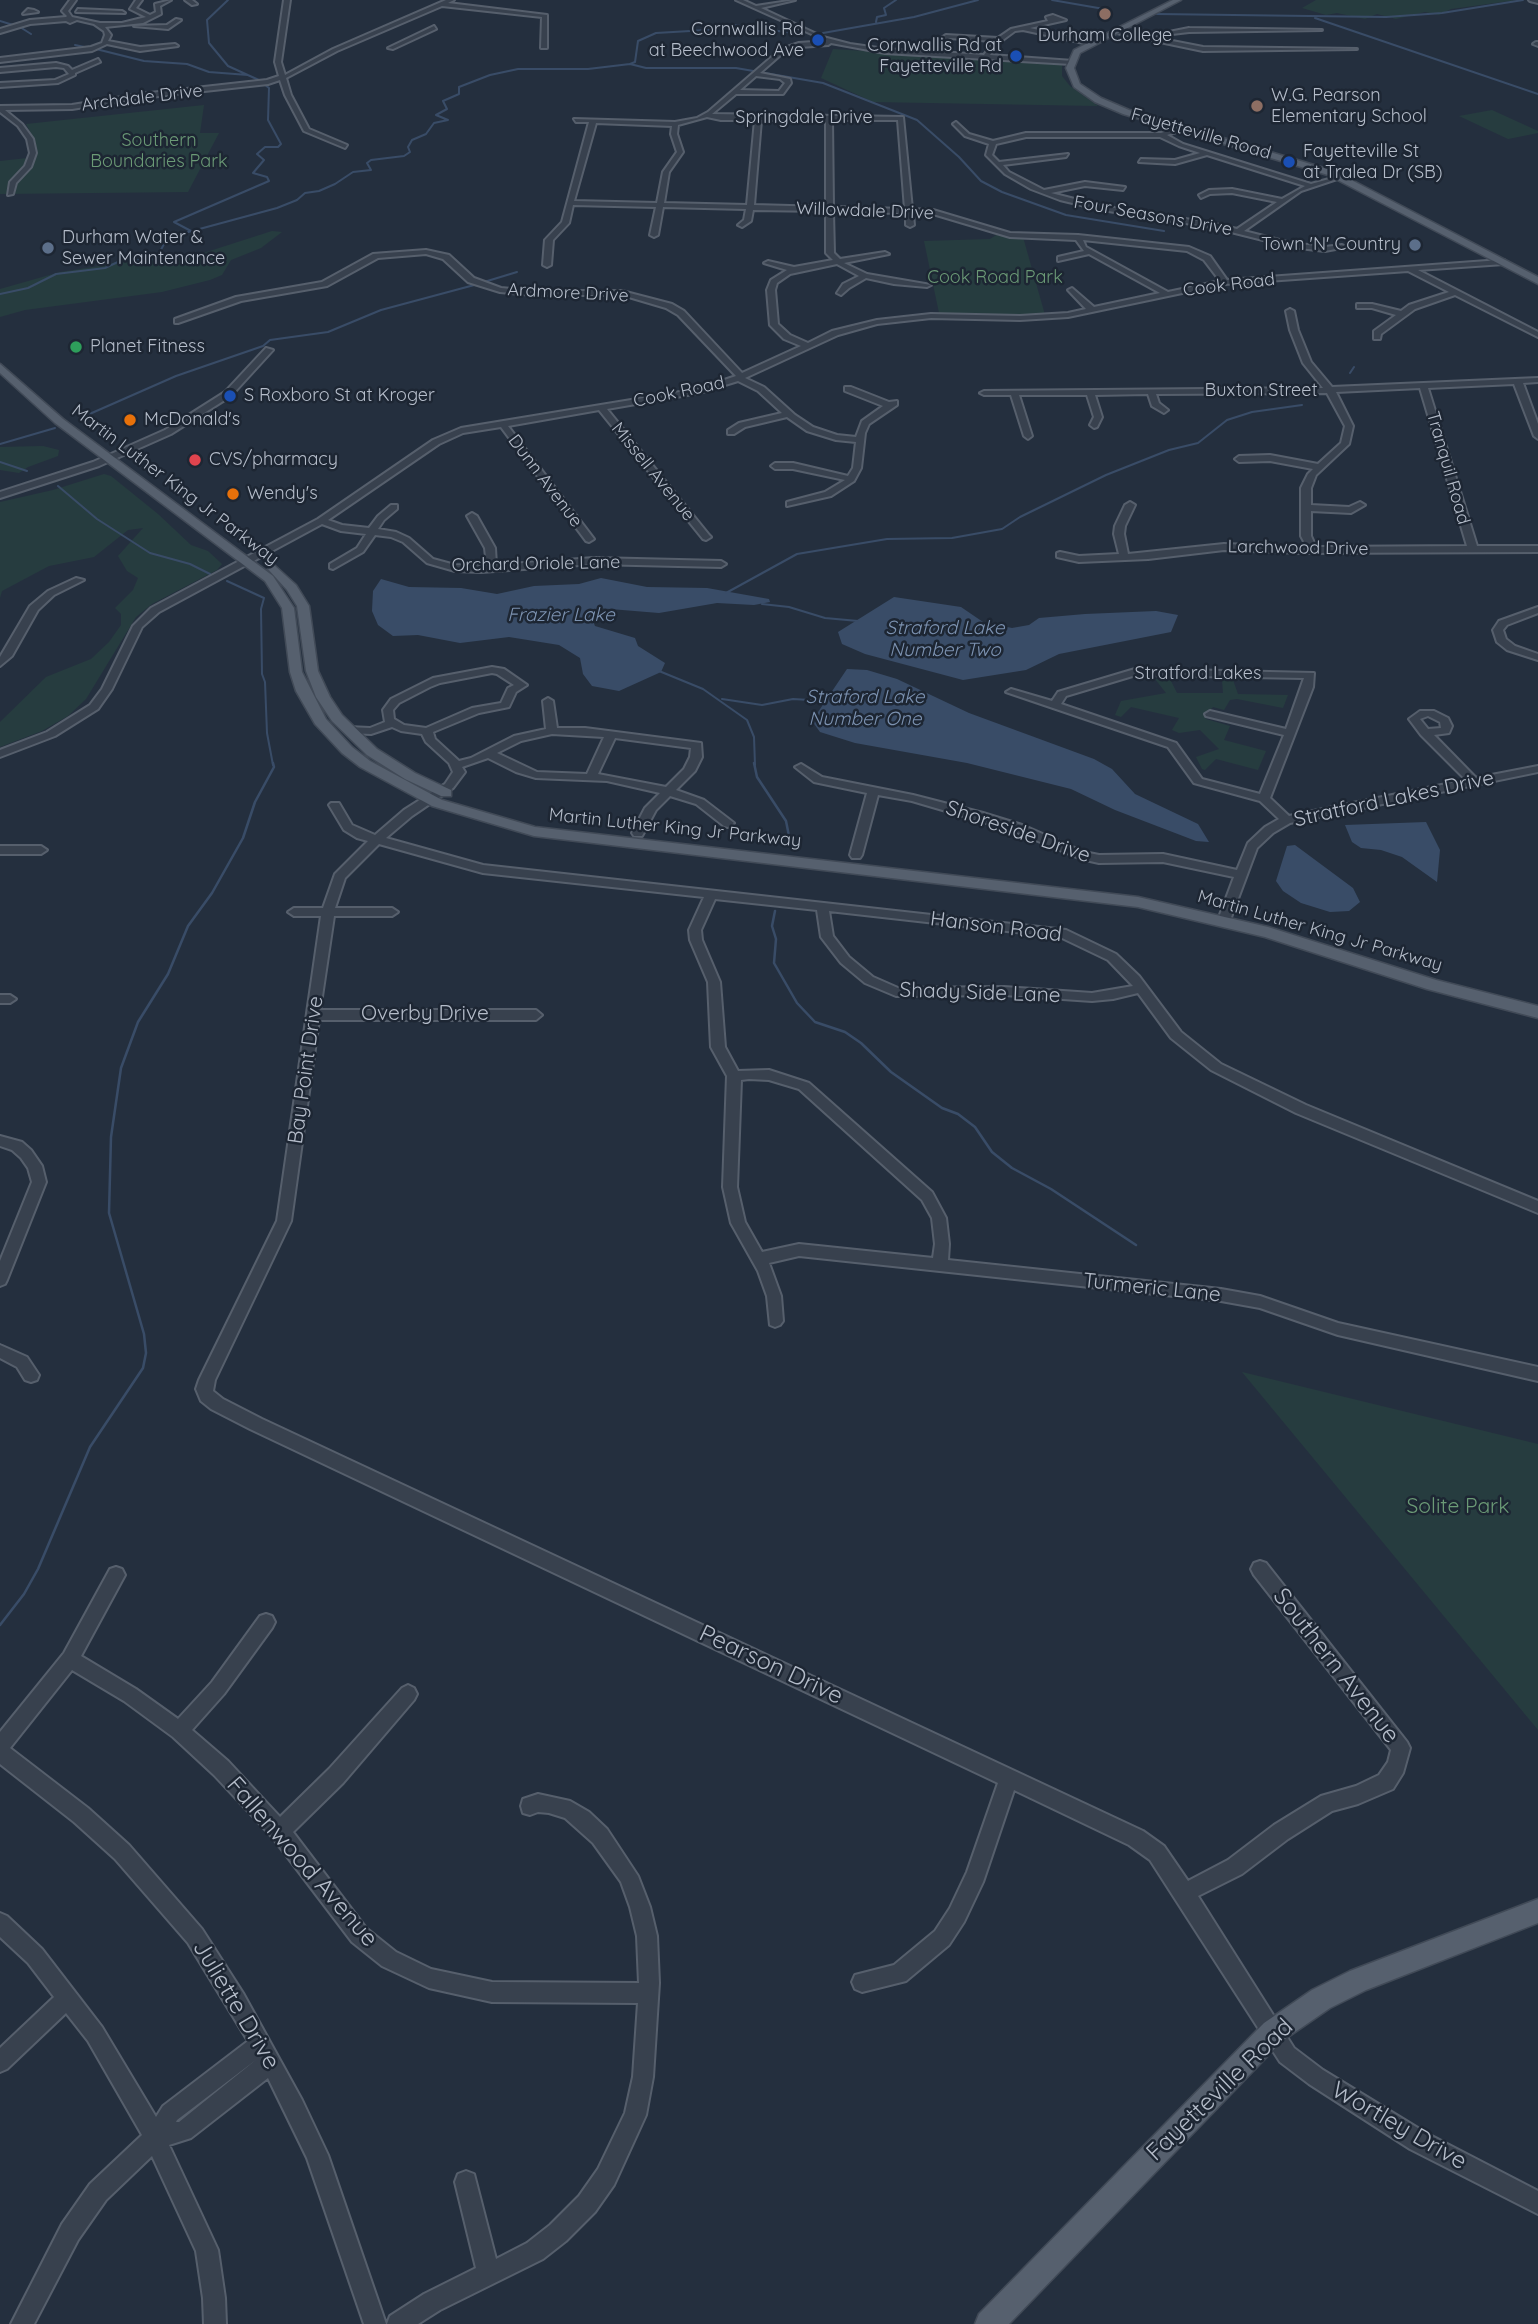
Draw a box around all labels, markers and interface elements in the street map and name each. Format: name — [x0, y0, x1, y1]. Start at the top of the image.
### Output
marker: Durham College — [1097, 6, 1113, 22]
place label: Cornwallis Rd at Beechwood Ave — [649, 19, 804, 61]
place label: Durham College — [1038, 25, 1172, 47]
marker: Cornwallis Rd at Beechwood Ave — [810, 32, 826, 48]
place label: Cornwallis Rd at Fayetteville Rd — [867, 35, 1002, 78]
marker: Cornwallis Rd at Fayetteville Rd — [1008, 48, 1024, 64]
street label: Archdale Drive — [80, 80, 204, 116]
place label: W.G. Pearson Elementary School — [1271, 85, 1427, 128]
marker: W.G. Pearson Elementary School — [1249, 98, 1265, 114]
street label: Fayetteville Road — [1129, 104, 1273, 164]
street label: Springdale Drive — [735, 107, 873, 129]
park label: Southern Boundaries Park — [90, 130, 228, 172]
place label: Fayetteville St at Tralea Dr (SB) — [1303, 141, 1442, 184]
marker: Fayetteville St at Tralea Dr (SB) — [1281, 154, 1297, 170]
street label: Four Seasons Drive — [1072, 191, 1234, 241]
street label: Willowdale Drive — [796, 198, 934, 224]
place label: Durham Water & Sewer Maintenance — [62, 227, 225, 270]
place label: Town 'N' Country — [1261, 234, 1401, 256]
marker: Town 'N' Country — [1407, 237, 1423, 253]
marker: Durham Water & Sewer Maintenance — [40, 240, 56, 256]
park label: Cook Road Park — [927, 267, 1063, 289]
street label: Cook Road — [1182, 269, 1276, 301]
street label: Ardmore Drive — [507, 279, 629, 307]
place label: Planet Fitness — [90, 336, 205, 358]
marker: Planet Fitness — [68, 339, 84, 355]
street label: Cook Road — [631, 372, 727, 412]
street label: Buxton Street — [1205, 380, 1317, 402]
place label: S Roxboro St at Kroger — [244, 385, 435, 407]
marker: S Roxboro St at Kroger — [222, 388, 238, 404]
street label: Martin Luther King Jr Parkway — [67, 400, 283, 570]
place label: McDonald's — [144, 409, 240, 431]
street label: Tranquil Road — [1422, 409, 1474, 527]
marker: McDonald's — [122, 412, 138, 428]
street label: Missell Avenue — [607, 418, 699, 526]
street label: Dunn Avenue — [503, 430, 587, 532]
place label: CVS/pharmacy — [209, 449, 338, 471]
marker: CVS/pharmacy — [187, 452, 203, 468]
place label: Wendy's — [247, 483, 318, 505]
marker: Wendy's — [225, 486, 241, 502]
street label: Larchwood Drive — [1227, 536, 1369, 560]
street label: Orchard Oriole Lane — [451, 552, 621, 576]
water label: Frazier Lake — [507, 604, 615, 626]
water label: Straford Lake Number Two — [885, 617, 1005, 661]
street label: Stratford Lakes — [1135, 663, 1261, 685]
water label: Straford Lake Number One — [805, 686, 925, 730]
street label: Stratford Lakes Drive — [1291, 765, 1497, 833]
street label: Shoreside Drive — [942, 795, 1094, 869]
street label: Martin Luther King Jr Parkway — [548, 804, 802, 852]
street label: Martin Luther King Jr Parkway — [1195, 886, 1445, 976]
street label: Hanson Road — [929, 906, 1063, 948]
street label: Shady Side Lane — [899, 978, 1061, 1008]
street label: Bay Point Drive — [283, 994, 329, 1146]
street label: Overby Drive — [361, 1001, 489, 1027]
street label: Turmeric Lane — [1082, 1268, 1222, 1308]
park label: Solite Park — [1407, 1494, 1509, 1520]
street label: Southern Avenue — [1267, 1583, 1405, 1749]
street label: Pearson Drive — [694, 1619, 848, 1711]
street label: Fallenwood Avenue — [220, 1771, 384, 1953]
street label: Juliette Drive — [186, 1935, 286, 2075]
street label: Fayetteville Road — [1141, 2013, 1299, 2167]
street label: Wortley Drive — [1326, 2076, 1472, 2176]

